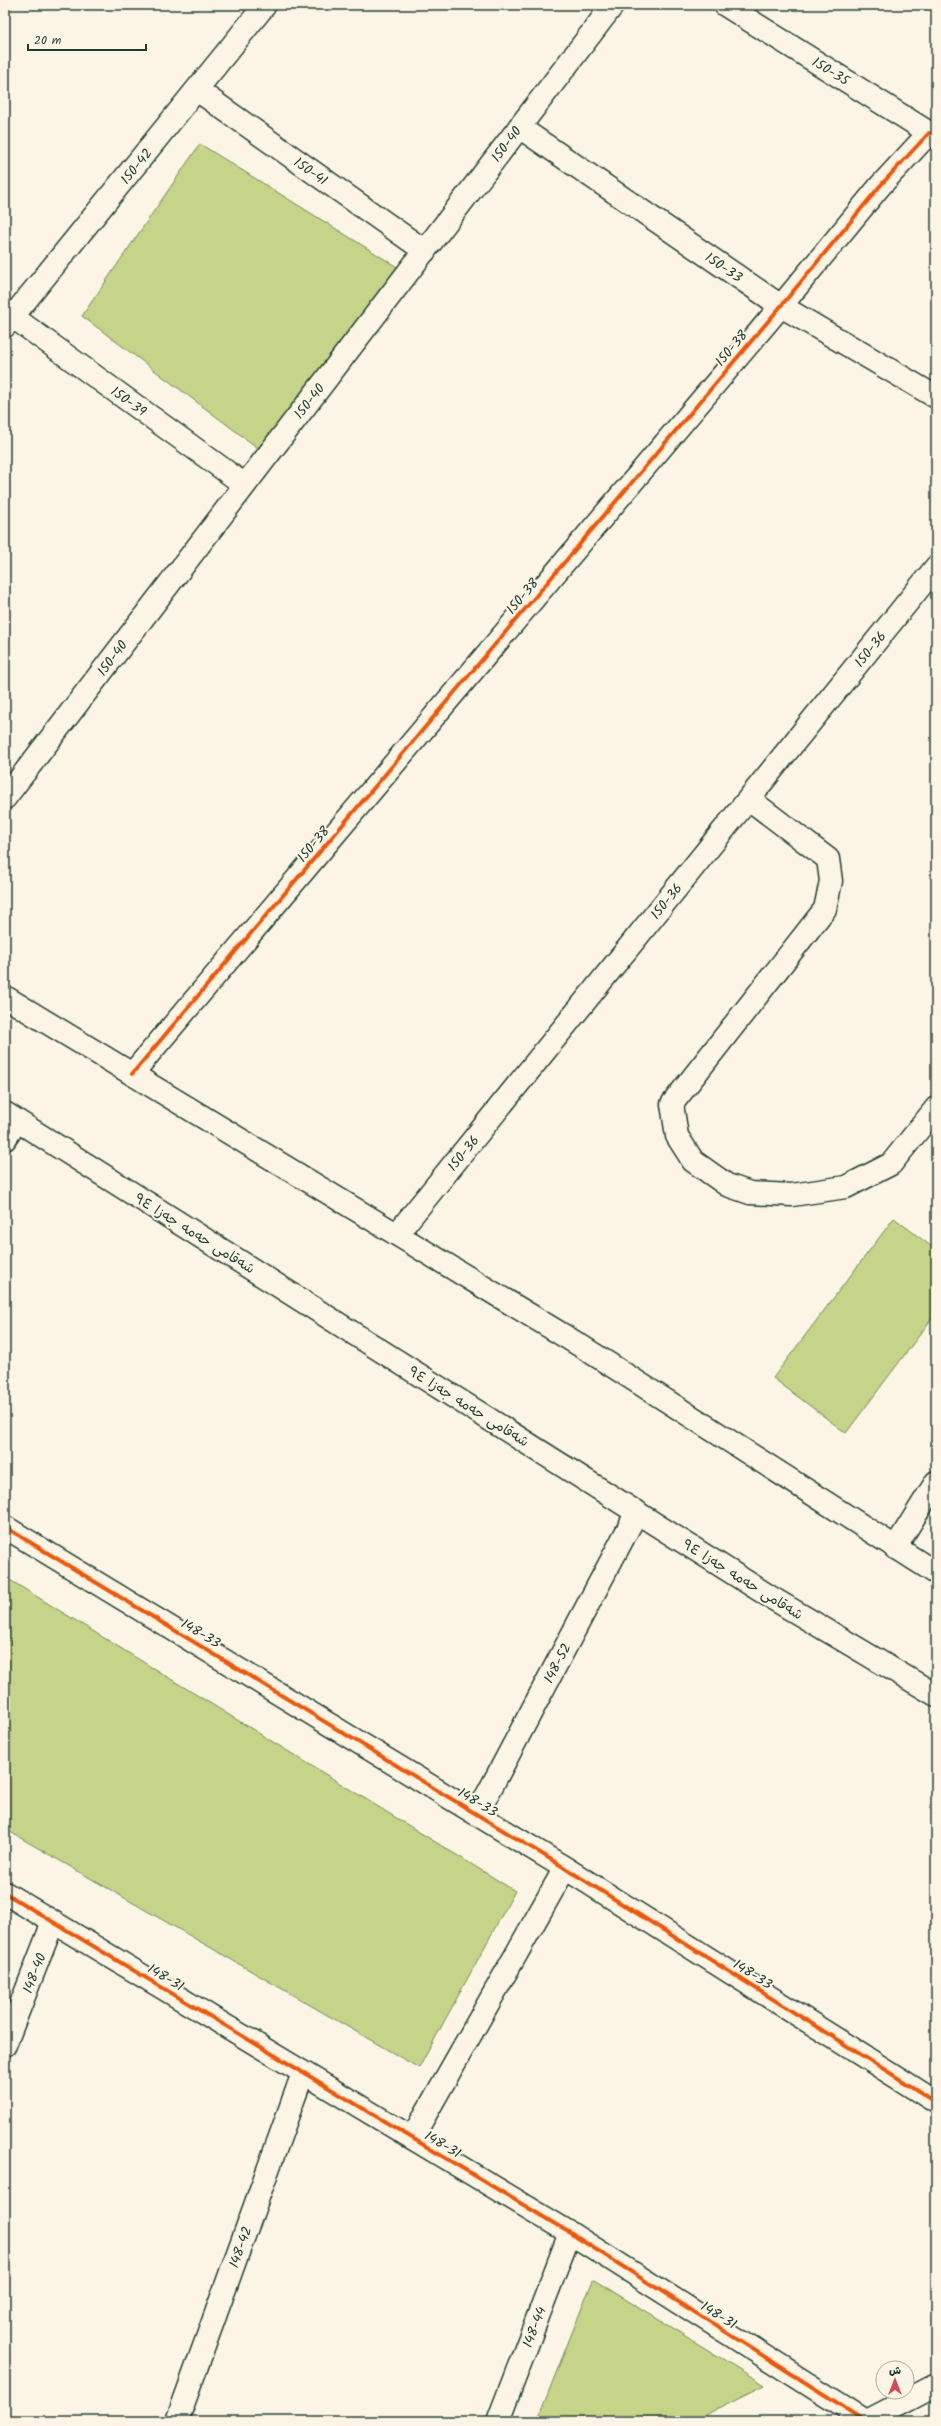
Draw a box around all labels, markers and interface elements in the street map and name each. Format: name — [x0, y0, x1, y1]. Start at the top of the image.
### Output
scale bar — [28, 26, 146, 52]
text: 20 m — [34, 31, 62, 50]
street label: 150-35 — [807, 52, 855, 93]
street label: 150-40 — [486, 122, 528, 167]
street label: 150-42 — [115, 144, 158, 190]
street label: 150-41 — [289, 152, 332, 192]
street label: 150-33 — [700, 247, 747, 289]
street label: 150-38 — [710, 325, 754, 372]
street label: 150-40 — [289, 379, 331, 424]
street label: 150-39 — [106, 381, 151, 423]
street label: 150-38 — [501, 573, 545, 620]
street label: 150-36 — [849, 627, 892, 673]
street label: 150-40 — [92, 636, 134, 681]
street label: 150-38 — [292, 821, 336, 868]
street label: 150-36 — [645, 879, 688, 925]
street label: 150-36 — [442, 1131, 485, 1177]
street label: شەقامی حەمە جەزا ٩٤ — [130, 1188, 259, 1280]
street label: شەقامی حەمە جەزا ٩٤ — [404, 1361, 533, 1453]
street label: شەقامی حەمە جەزا ٩٤ — [678, 1534, 807, 1626]
street label: 148-33 — [176, 1613, 225, 1654]
street label: 148-52 — [538, 1639, 578, 1687]
street label: 148-33 — [453, 1782, 502, 1823]
street label: 148-40 — [17, 1950, 53, 1997]
street label: 148-33 — [728, 1954, 777, 1996]
street label: 148-31 — [143, 1958, 188, 1997]
street label: 148-31 — [420, 2125, 465, 2164]
street label: 148-42 — [223, 2223, 259, 2271]
street label: 148-31 — [696, 2296, 741, 2336]
street label: 148-44 — [517, 2303, 553, 2351]
north arrow — [875, 2360, 915, 2400]
text: ش — [889, 2362, 901, 2380]

